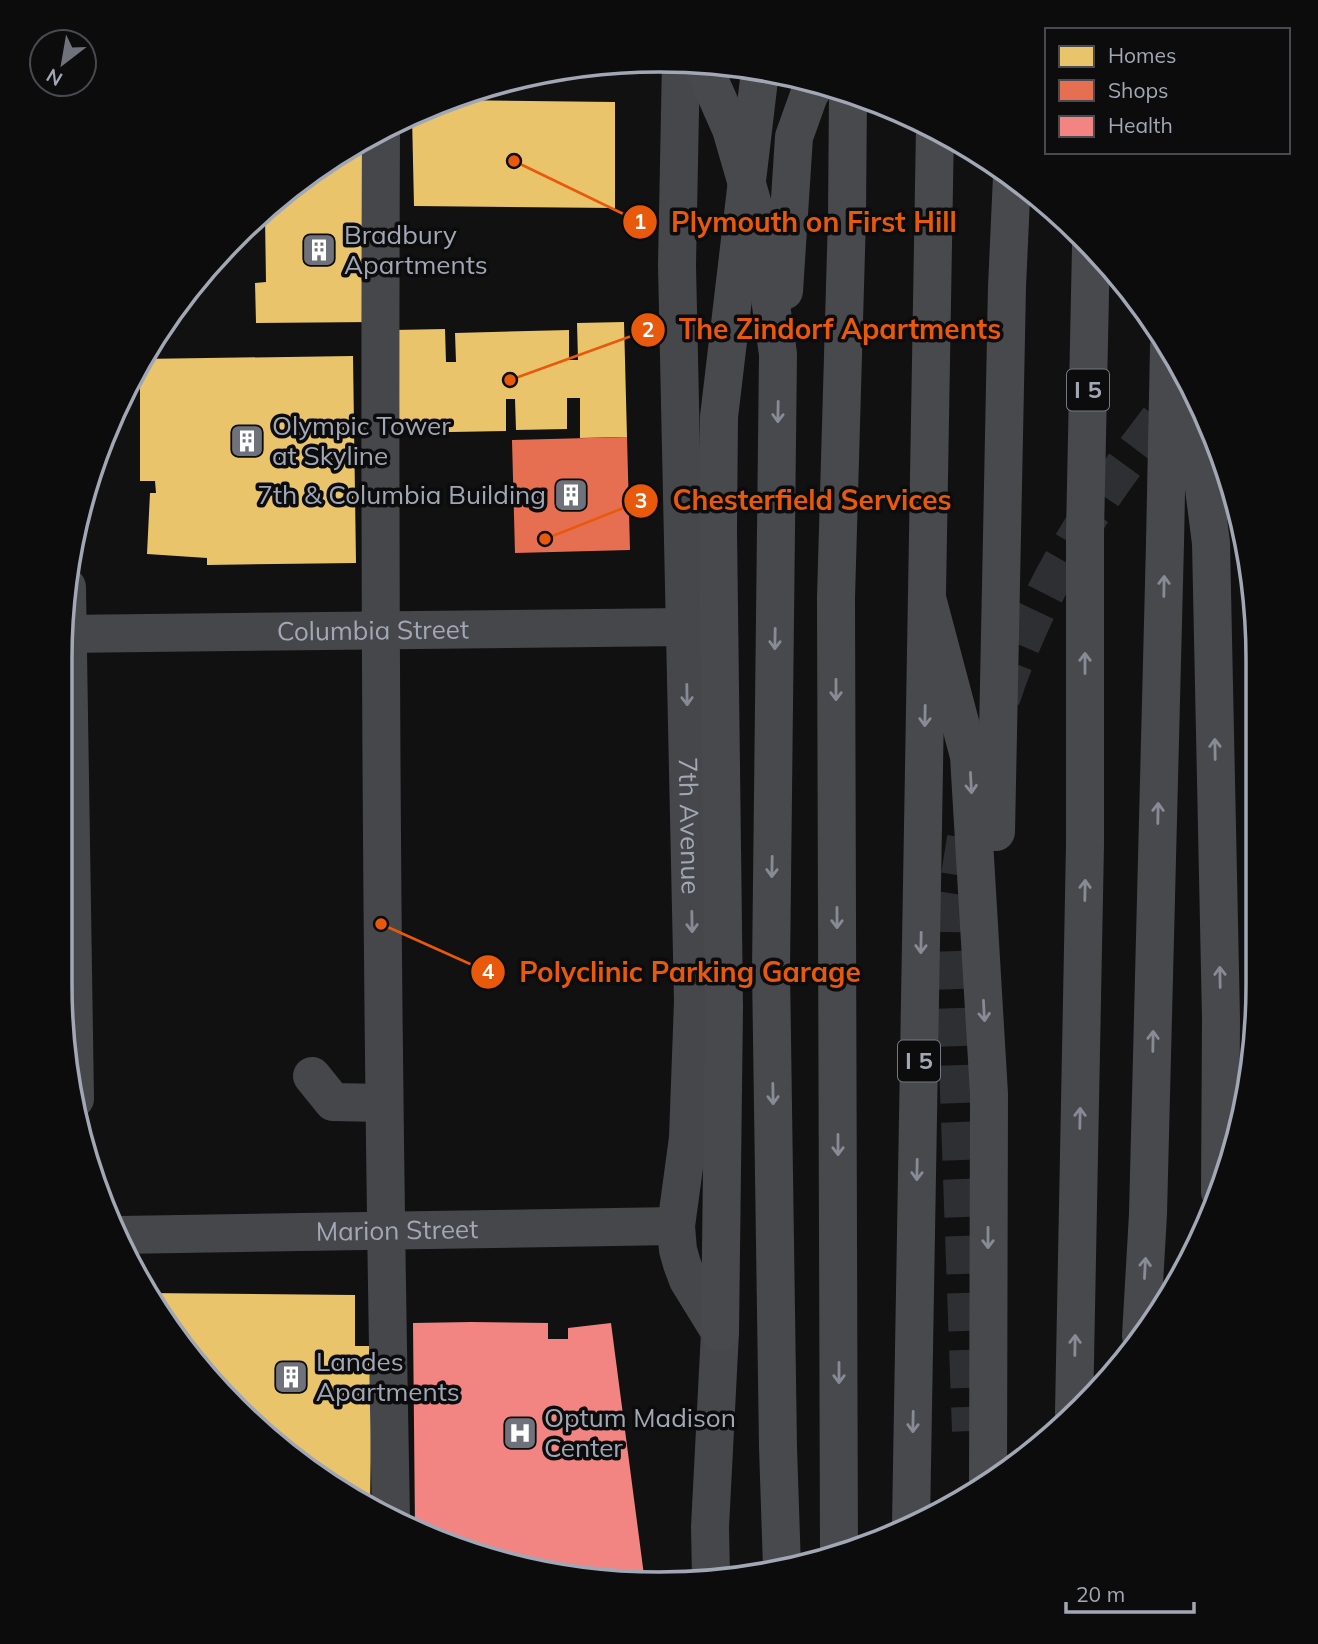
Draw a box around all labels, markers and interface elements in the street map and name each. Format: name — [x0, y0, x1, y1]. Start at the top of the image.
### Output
north arrow — [28, 28, 98, 98]
legend — [1045, 28, 1290, 154]
text: Homes — [1108, 42, 1176, 68]
text: N — [42, 64, 67, 92]
text: Shops — [1108, 77, 1168, 103]
text: Health — [1108, 112, 1173, 138]
callout: Plymouth on First Hill — [622, 197, 971, 246]
text: Plymouth on First Hill — [671, 204, 957, 239]
text: 1 — [634, 208, 646, 234]
place label: Bradbury Apartments — [344, 218, 488, 281]
building icon: Bradbury Apartments — [300, 231, 338, 269]
callout: The Zindorf Apartments — [630, 305, 1016, 354]
text: The Zindorf Apartments — [679, 311, 1001, 346]
text: 2 — [642, 316, 654, 342]
road number: I 5 — [1067, 370, 1109, 410]
one-way arrow — [771, 400, 784, 423]
place label: Olympic Tower at Skyline — [272, 409, 451, 472]
building icon: Olympic Tower at Skyline — [228, 422, 266, 460]
building icon: 7th & Columbia Building — [552, 476, 590, 514]
callout: Chesterfield Services — [623, 476, 965, 525]
place label: 7th & Columbia Building — [257, 478, 546, 511]
text: Chesterfield Services — [672, 482, 952, 517]
text: 3 — [635, 487, 647, 513]
one-way arrow — [1157, 575, 1171, 598]
street label: Columbia Street — [277, 612, 469, 648]
one-way arrow — [768, 627, 782, 650]
one-way arrow — [1078, 652, 1092, 675]
one-way arrow — [829, 679, 843, 702]
one-way arrow — [680, 683, 694, 706]
one-way arrow — [918, 704, 932, 727]
one-way arrow — [1209, 738, 1222, 761]
street label: 7th Avenue — [672, 757, 708, 895]
one-way arrow — [964, 772, 977, 795]
one-way arrow — [1152, 802, 1165, 825]
one-way arrow — [765, 855, 779, 878]
one-way arrow — [1078, 879, 1091, 902]
one-way arrow — [830, 906, 844, 929]
one-way arrow — [685, 911, 699, 934]
one-way arrow — [914, 931, 928, 954]
callout: Polyclinic Parking Garage — [471, 947, 875, 996]
text: Polyclinic Parking Garage — [519, 954, 861, 989]
text: 4 — [482, 958, 495, 984]
one-way arrow — [1213, 965, 1227, 988]
one-way arrow — [978, 999, 991, 1021]
one-way arrow — [1146, 1030, 1159, 1053]
road number: I 5 — [898, 1041, 940, 1082]
one-way arrow — [766, 1082, 779, 1105]
one-way arrow — [1073, 1106, 1087, 1129]
one-way arrow — [831, 1134, 845, 1157]
one-way arrow — [910, 1159, 924, 1182]
street label: Marion Street — [315, 1212, 478, 1248]
one-way arrow — [981, 1226, 995, 1249]
one-way arrow — [1139, 1257, 1152, 1280]
one-way arrow — [1069, 1334, 1082, 1357]
place label: Landes Apartments — [316, 1345, 460, 1408]
building icon: Landes Apartments — [272, 1358, 310, 1396]
one-way arrow — [832, 1361, 846, 1384]
place label: Optum Madison Center — [544, 1401, 736, 1464]
one-way arrow — [906, 1411, 920, 1434]
hospital icon: Optum Madison Center — [501, 1414, 539, 1452]
scale bar — [1066, 1570, 1194, 1614]
text: 20 m — [1076, 1581, 1125, 1607]

